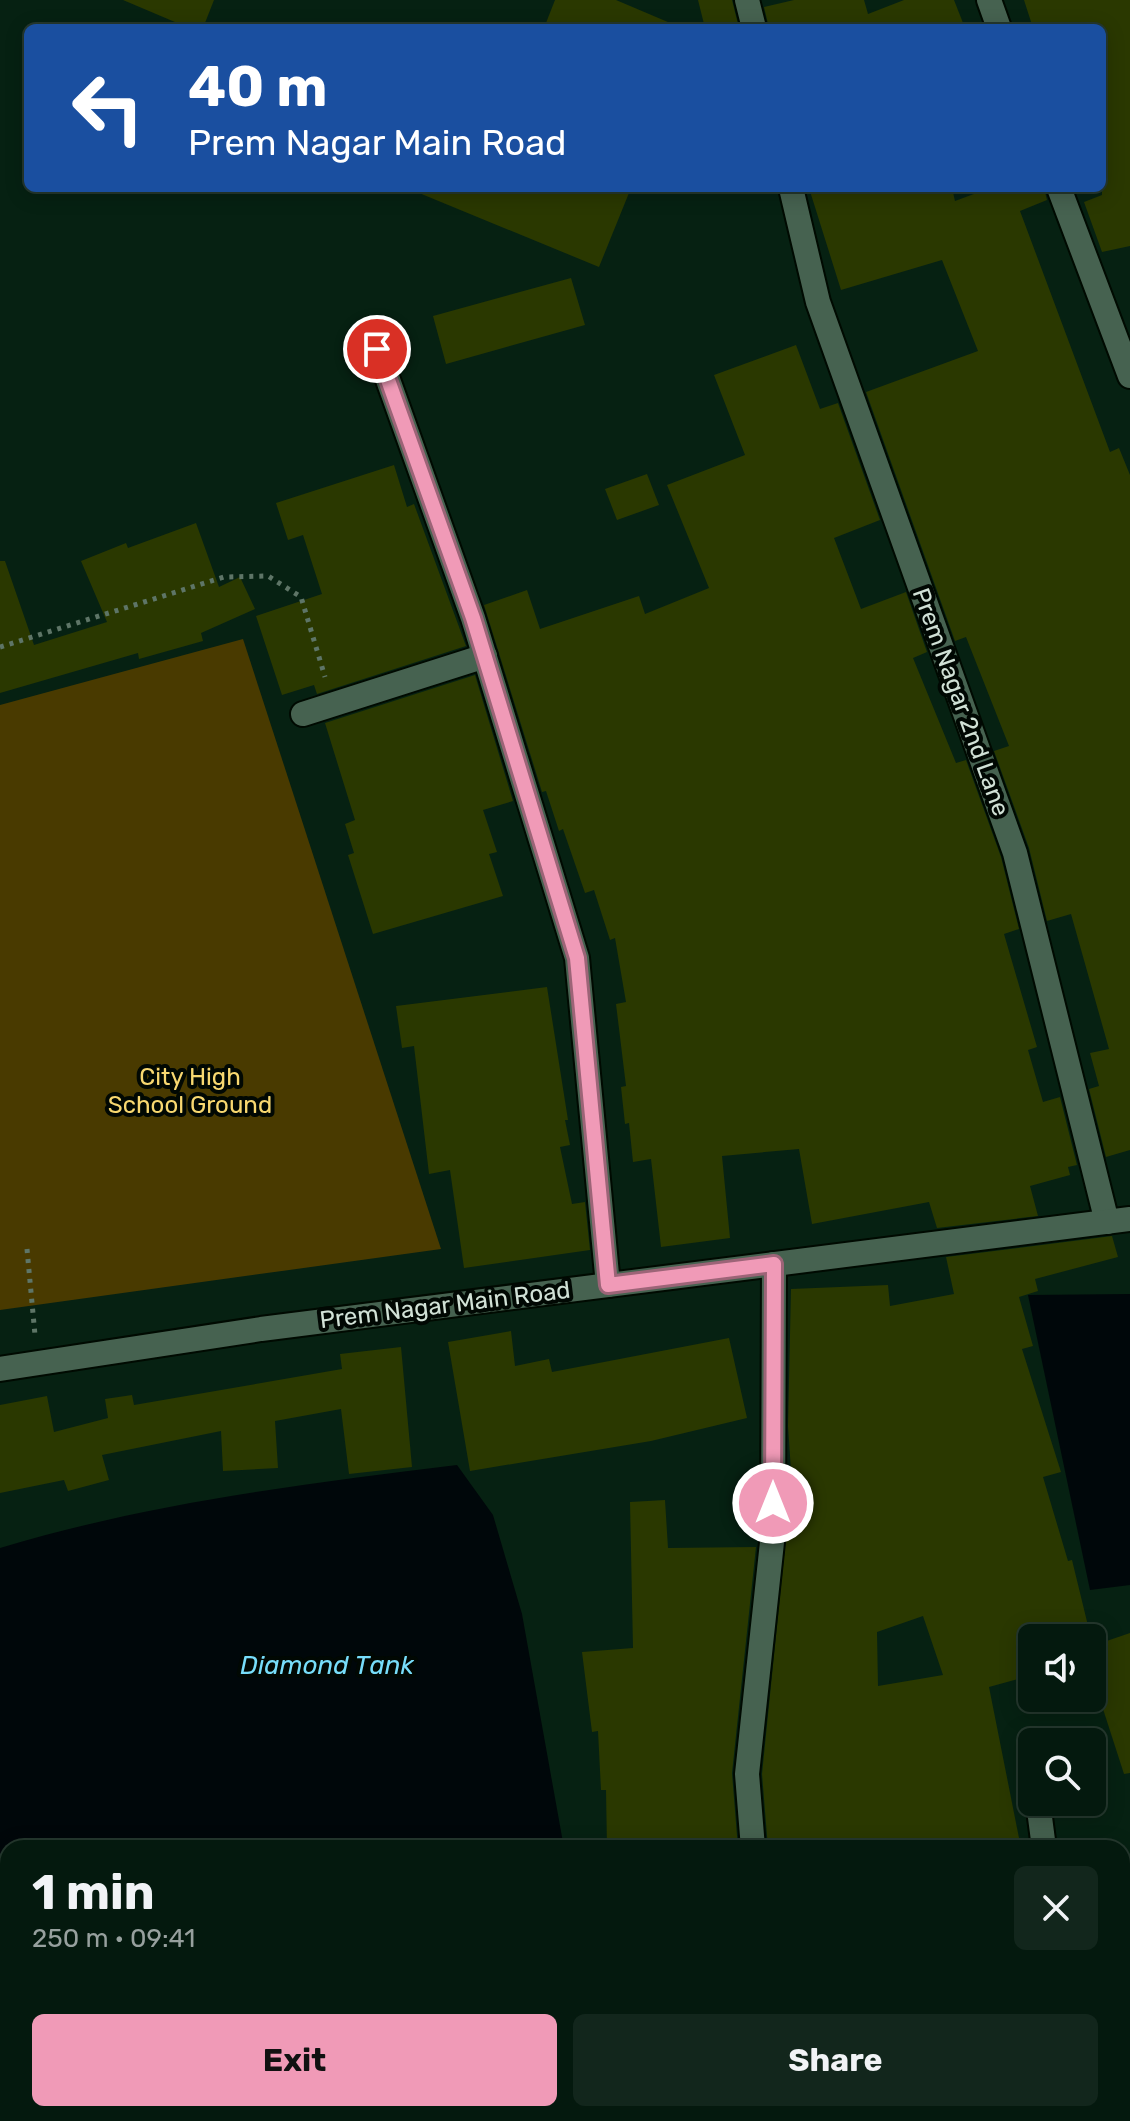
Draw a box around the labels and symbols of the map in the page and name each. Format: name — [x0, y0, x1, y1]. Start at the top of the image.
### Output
pin — [343, 315, 411, 383]
street label: Prem Nagar 2nd Lane — [907, 584, 1015, 820]
park label: City High School Ground — [108, 1063, 272, 1119]
street label: Prem Nagar Main Road — [318, 1276, 572, 1334]
position arrow — [731, 1461, 815, 1545]
water label: Diamond Tank — [240, 1650, 414, 1681]

